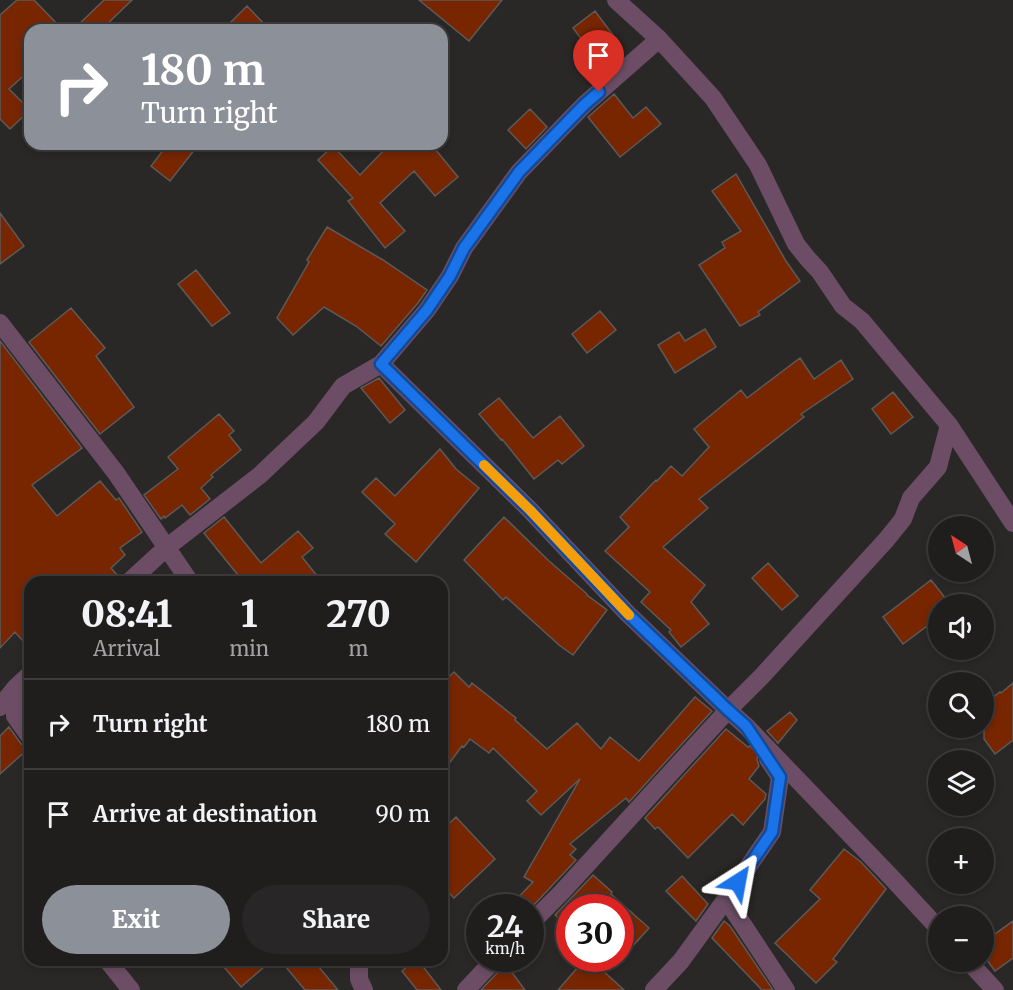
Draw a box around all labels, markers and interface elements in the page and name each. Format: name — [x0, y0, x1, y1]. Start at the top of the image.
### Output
pin — [573, 30, 624, 92]
icon: arrive — [582, 39, 615, 72]
text: 180 m — [141, 44, 265, 96]
icon: right — [42, 48, 120, 126]
text: Turn right — [141, 96, 278, 130]
north arrow — [928, 516, 994, 582]
map controls — [928, 516, 994, 972]
text: 08:41 — [81, 592, 172, 637]
text: 1 — [241, 592, 258, 637]
text: 270 — [326, 592, 391, 637]
button: sound — [928, 594, 994, 660]
text: Arrival — [93, 636, 160, 661]
text: min — [229, 636, 269, 661]
text: m — [349, 636, 368, 661]
button: search — [928, 672, 994, 738]
icon: right — [42, 708, 75, 741]
text: Turn right — [93, 710, 207, 738]
text: 180 m — [366, 710, 430, 738]
button: layers — [928, 750, 994, 816]
icon: arrive — [42, 798, 75, 831]
text: Arrive at destination — [93, 800, 317, 828]
text: 90 m — [375, 800, 430, 828]
button: + — [928, 828, 994, 894]
position arrow — [706, 850, 770, 914]
button: Exit — [42, 885, 230, 954]
button: Share — [242, 885, 430, 954]
speed limit sign: 30 — [556, 894, 634, 972]
button: − — [928, 906, 994, 972]
text: 24 — [487, 907, 523, 945]
text: km/h — [485, 939, 525, 958]

